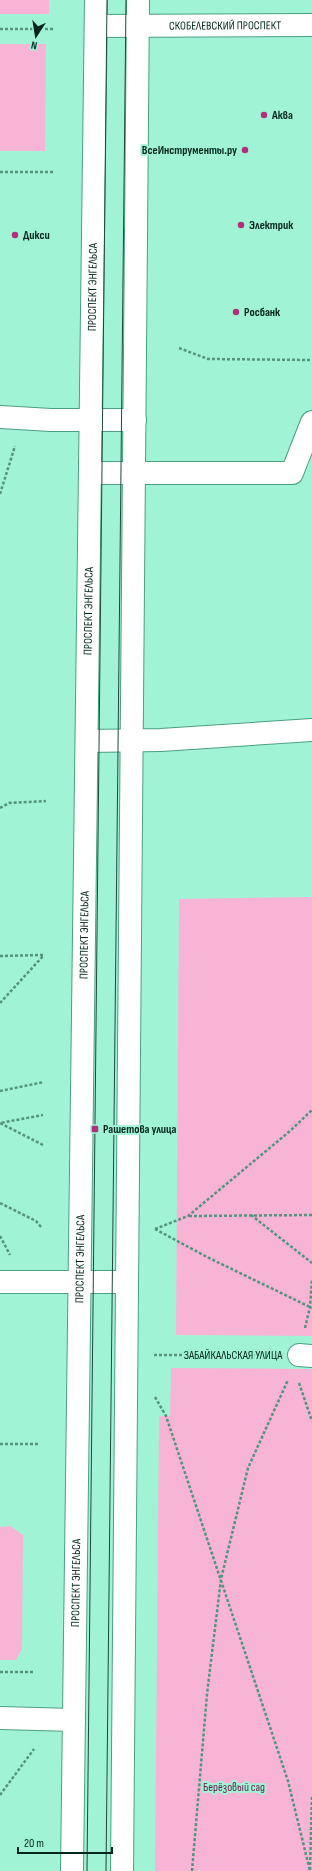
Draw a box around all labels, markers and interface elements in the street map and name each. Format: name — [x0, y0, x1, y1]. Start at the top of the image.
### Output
north arrow — [16, 16, 56, 56]
street label: СКОБЕЛЕВСКИЙ ПРОСПЕКТ — [169, 18, 281, 33]
text: N — [30, 38, 38, 52]
place label: Аква — [271, 108, 293, 123]
marker: Аква — [259, 110, 269, 120]
place label: ВсеИнструменты.ру — [142, 143, 237, 158]
marker: ВсеИнструменты.ру — [240, 145, 250, 155]
place label: Электрик — [249, 218, 294, 233]
marker: Электрик — [236, 220, 246, 230]
place label: Дикси — [23, 228, 50, 243]
marker: Дикси — [10, 230, 20, 240]
street label: ПРОСПЕКТ ЭНГЕЛЬСА — [84, 242, 100, 331]
place label: Росбанк — [244, 305, 281, 320]
marker: Росбанк — [231, 307, 241, 317]
street label: ПРОСПЕКТ ЭНГЕЛЬСА — [80, 566, 96, 655]
street label: ПРОСПЕКТ ЭНГЕЛЬСА — [76, 890, 92, 979]
place label: Рашетова улица — [103, 1122, 177, 1137]
marker: Рашетова улица — [90, 1124, 100, 1134]
street label: ПРОСПЕКТ ЭНГЕЛЬСА — [72, 1214, 88, 1303]
street label: ЗАБАЙКАЛЬСКАЯ УЛИЦА — [184, 1348, 283, 1363]
street label: ПРОСПЕКТ ЭНГЕЛЬСА — [68, 1538, 84, 1627]
park label: Берёзовый сад — [203, 1780, 265, 1795]
scale bar — [18, 1829, 112, 1855]
text: 20 m — [24, 1836, 44, 1851]

